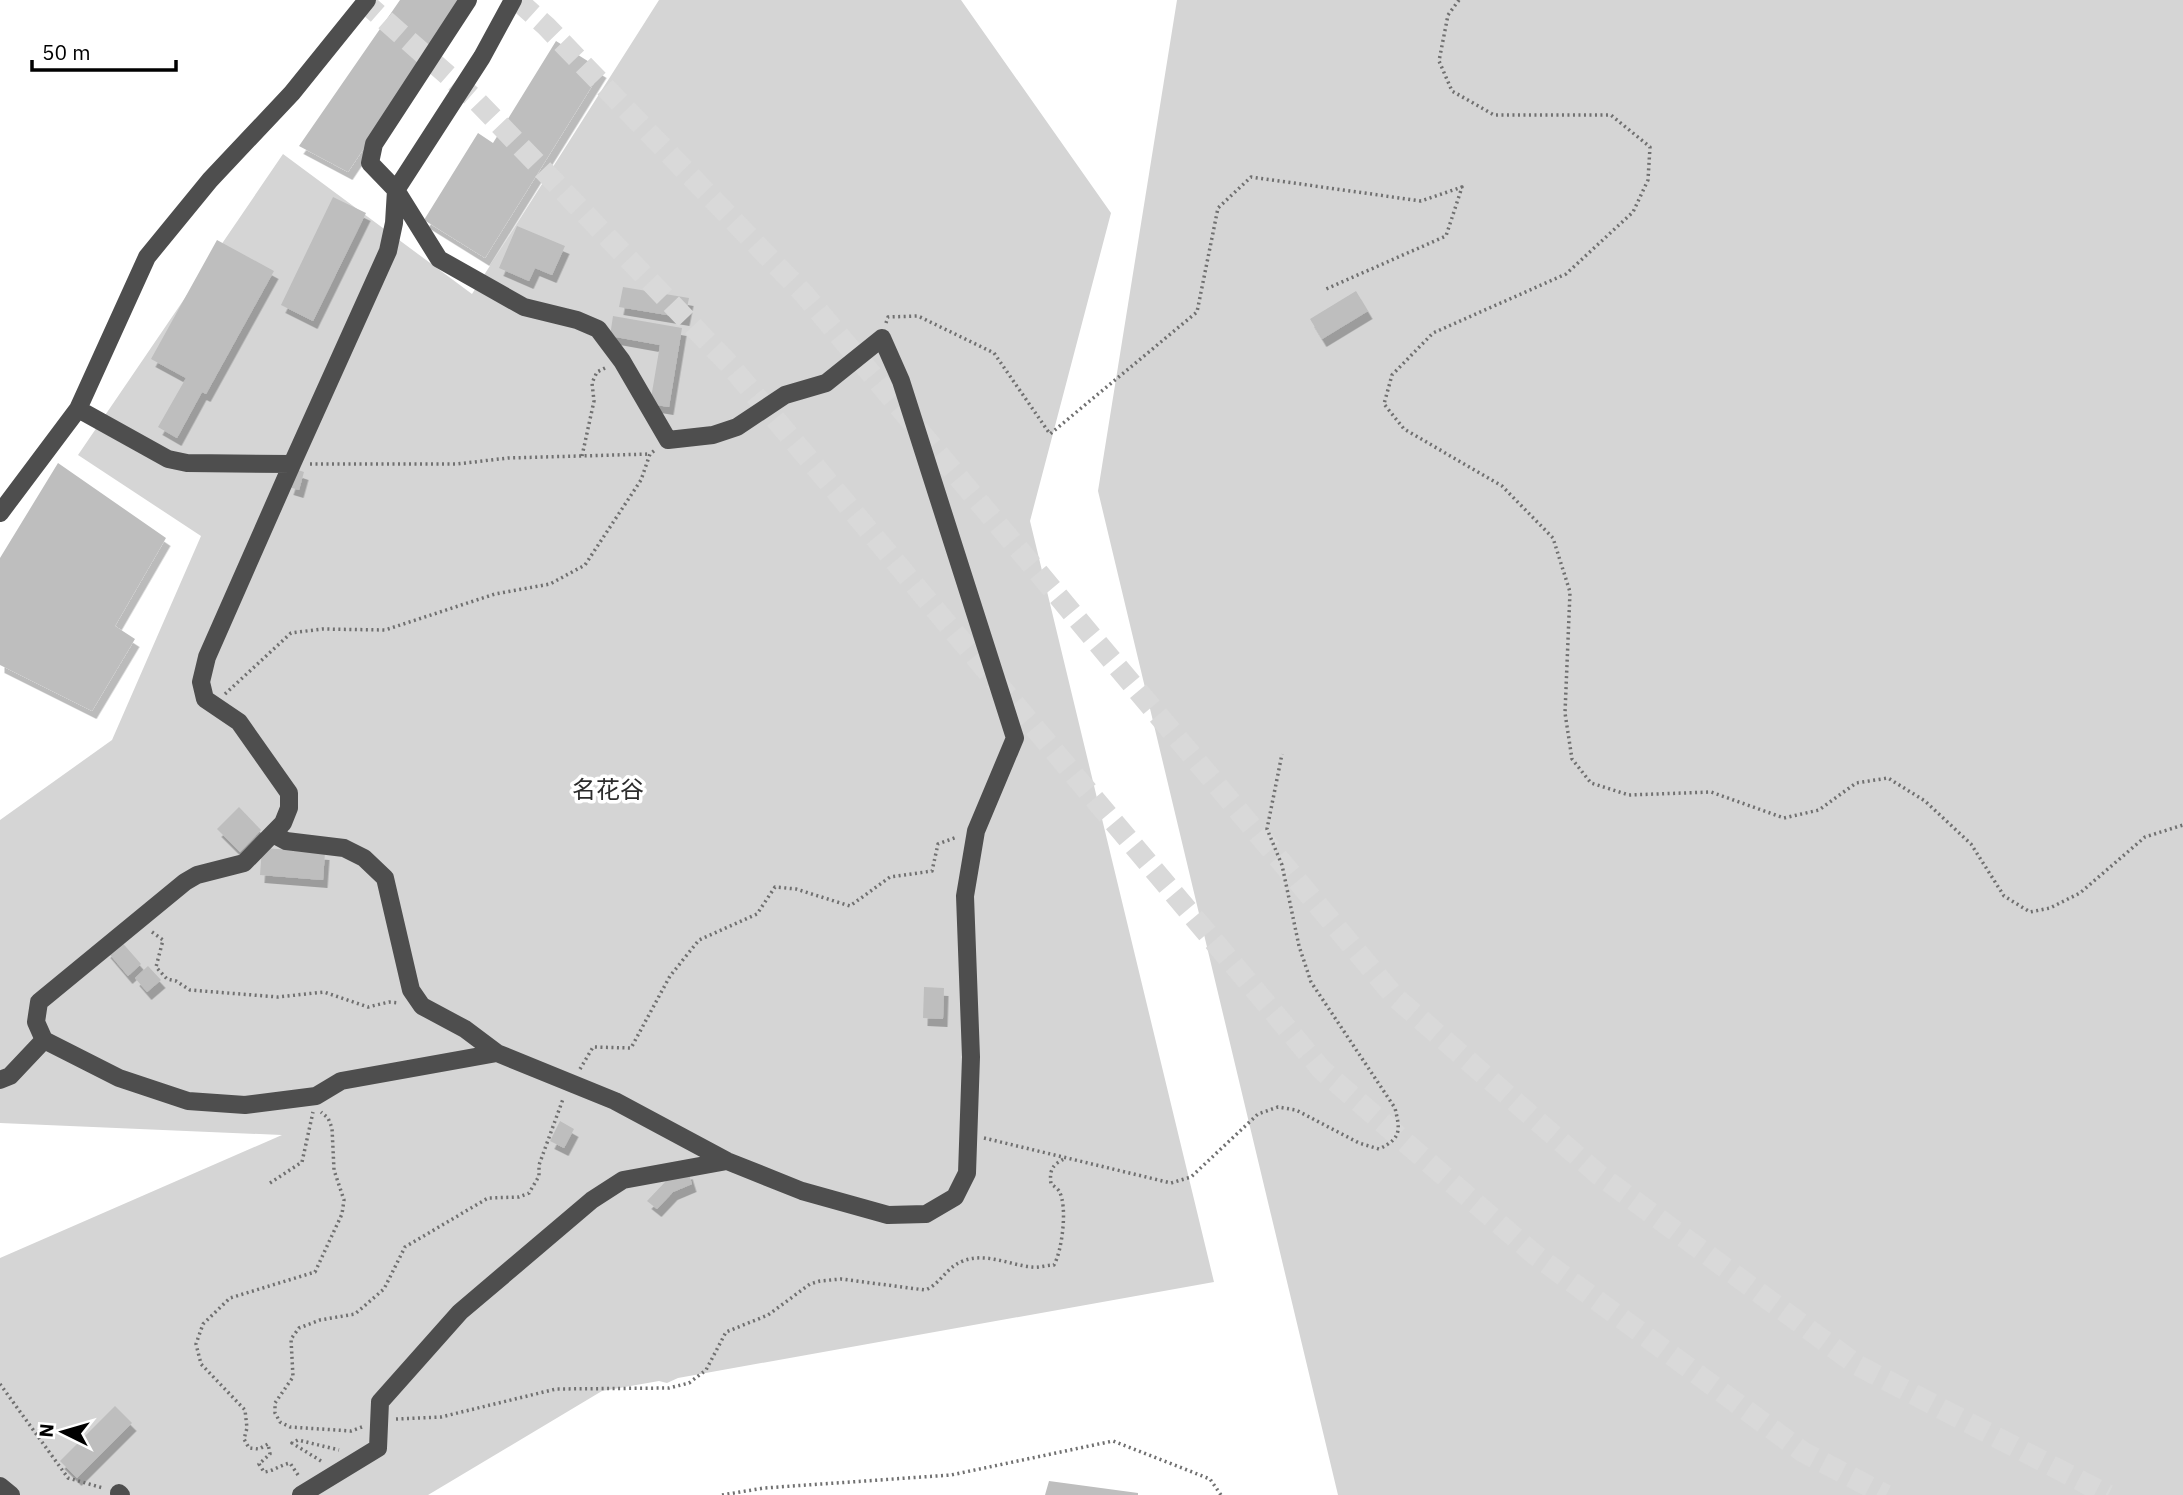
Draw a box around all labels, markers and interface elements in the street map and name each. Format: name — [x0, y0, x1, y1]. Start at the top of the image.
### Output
scale bar — [32, 28, 175, 72]
text: 50 m — [42, 38, 91, 66]
park label: 名花谷 — [572, 773, 644, 805]
north arrow — [28, 1397, 98, 1467]
text: N — [34, 1423, 59, 1438]

